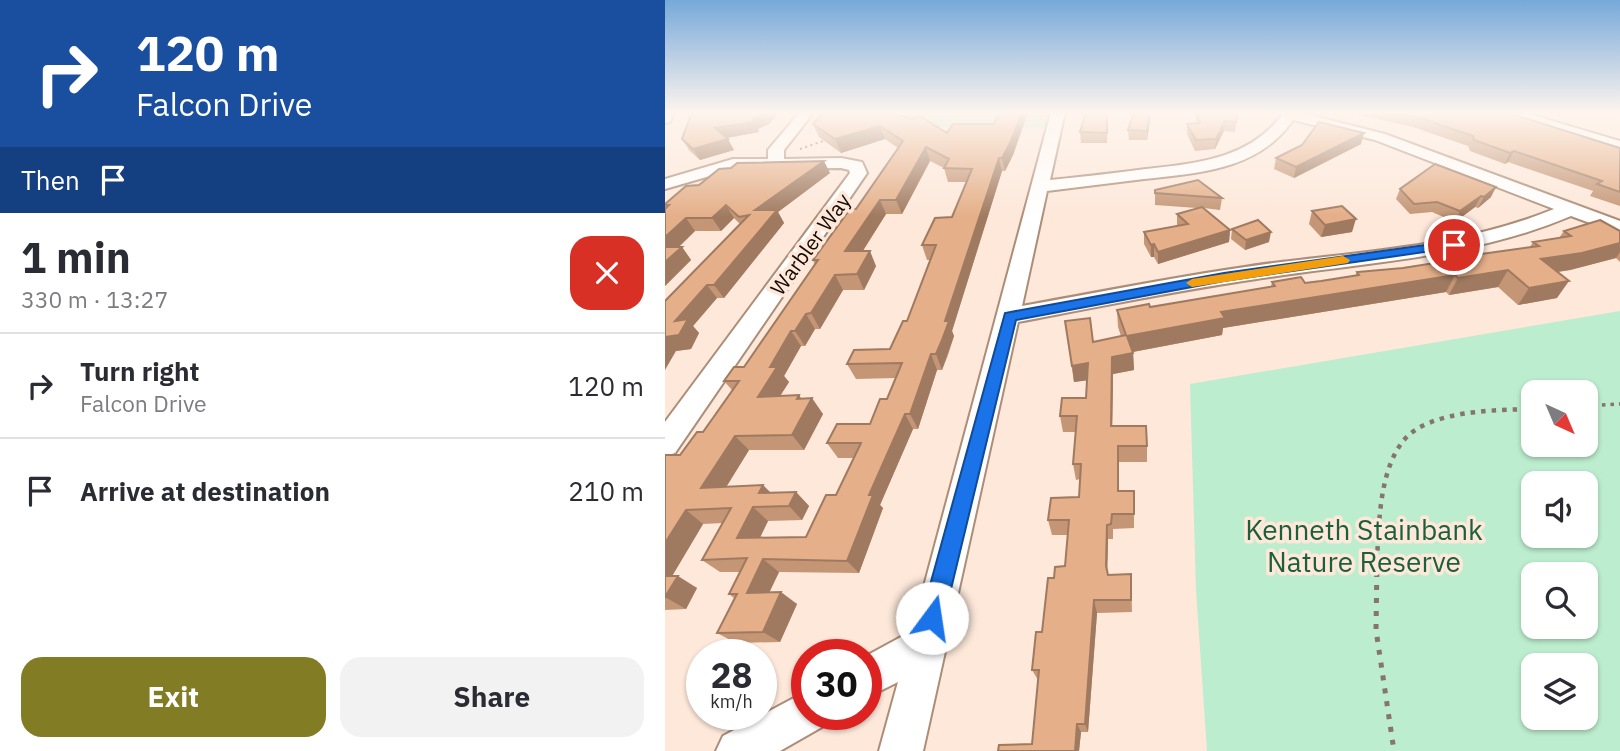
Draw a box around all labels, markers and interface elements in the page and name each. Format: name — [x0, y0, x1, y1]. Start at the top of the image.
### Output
text: 120 m — [136, 21, 280, 84]
icon: right — [21, 28, 112, 119]
text: Falcon Drive — [136, 83, 312, 125]
icon: arrive — [94, 161, 132, 199]
text: Then — [21, 163, 80, 197]
street label: Warbler Way — [764, 187, 857, 301]
pin — [1424, 215, 1484, 275]
icon: arrive — [1435, 226, 1473, 264]
text: 1 min — [21, 230, 131, 285]
button: close — [570, 236, 644, 310]
text: 330 m · 13:27 — [21, 284, 168, 314]
text: Turn right — [80, 354, 199, 388]
icon: right — [21, 367, 59, 405]
text: 120 m — [568, 369, 644, 403]
north arrow — [1521, 380, 1598, 457]
map controls — [1521, 380, 1598, 730]
text: Falcon Drive — [80, 388, 207, 418]
button: sound — [1521, 471, 1598, 548]
icon: arrive — [21, 472, 59, 510]
text: Arrive at destination — [80, 474, 330, 508]
text: 210 m — [568, 474, 644, 508]
park label: Kenneth Stainbank Nature Reserve — [1245, 511, 1483, 580]
button: search — [1521, 562, 1598, 639]
position arrow — [895, 581, 969, 655]
speed limit sign: 30 — [791, 639, 882, 730]
text: 28 — [710, 652, 753, 698]
button: layers — [1521, 653, 1598, 730]
button: Exit — [21, 657, 326, 737]
button: Share — [340, 657, 644, 737]
text: km/h — [710, 690, 753, 713]

